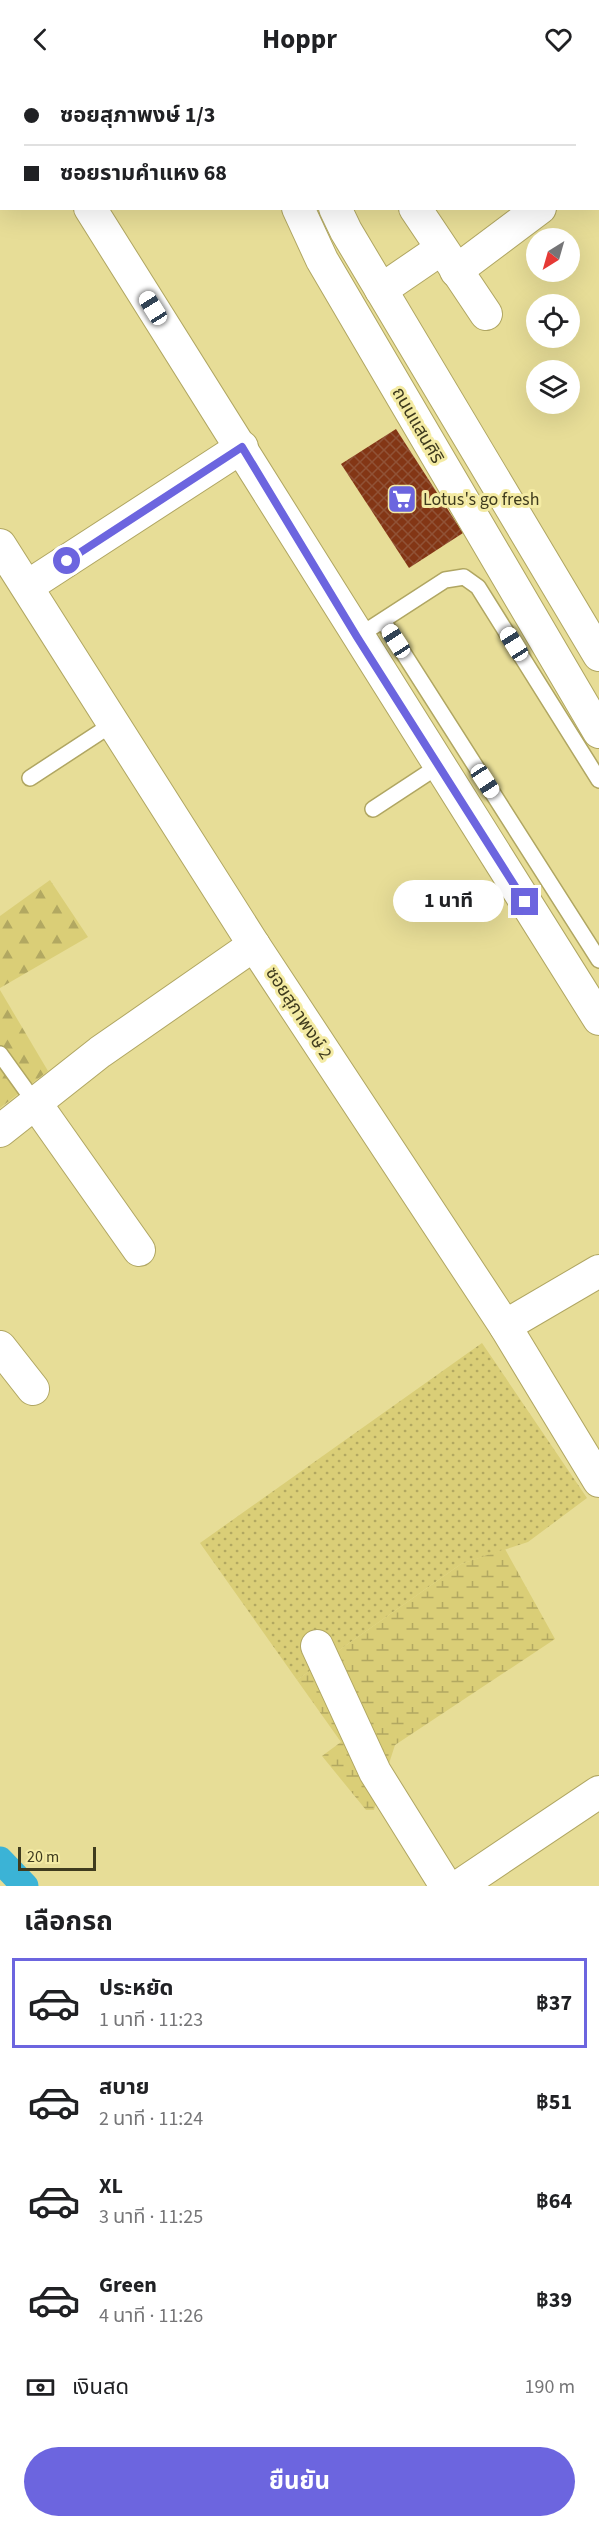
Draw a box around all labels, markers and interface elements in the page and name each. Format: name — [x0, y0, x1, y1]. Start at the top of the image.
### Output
text: Hoppr — [262, 20, 337, 59]
icon: back — [24, 23, 57, 56]
icon: heart — [542, 23, 575, 56]
text: ซอยสุภาพงษ์ 1/3 — [60, 99, 215, 131]
text: ซอยรามคำแหง 68 — [60, 157, 227, 189]
north arrow — [526, 228, 580, 282]
map controls — [526, 228, 580, 414]
car — [136, 288, 170, 328]
button: locate — [526, 294, 580, 348]
button: layers — [526, 360, 580, 414]
street label: ถนนแสนศิริ — [386, 382, 450, 468]
supermarket icon: Lotus's go fresh — [386, 483, 418, 515]
place label: Lotus's go fresh — [423, 487, 539, 512]
route start — [53, 547, 80, 574]
car — [379, 621, 413, 661]
car — [497, 624, 531, 664]
car — [468, 761, 502, 801]
callout: 1 นาที — [393, 881, 504, 923]
text: 1 นาที — [424, 887, 473, 915]
route end — [511, 888, 538, 915]
street label: ซอยสุภาพงษ์ 2 — [259, 962, 338, 1064]
scale bar — [18, 1844, 96, 1872]
text: 20 m — [27, 1846, 59, 1868]
text: เลือกรถ — [24, 1902, 113, 1941]
text: ประหยัด — [99, 1972, 174, 2004]
icon: car — [27, 1976, 81, 2030]
text: ฿37 — [536, 1987, 572, 2019]
text: 1 นาที · 11:23 — [99, 2006, 203, 2034]
text: สบาย — [99, 2071, 149, 2103]
icon: car — [27, 2075, 81, 2129]
text: ฿51 — [536, 2086, 572, 2118]
text: 2 นาที · 11:24 — [99, 2105, 203, 2133]
text: XL — [99, 2170, 123, 2202]
icon: car — [27, 2174, 81, 2228]
text: ฿64 — [536, 2185, 572, 2217]
text: 3 นาที · 11:25 — [99, 2203, 203, 2231]
text: Green — [99, 2269, 157, 2301]
icon: car — [27, 2273, 81, 2327]
text: ฿39 — [536, 2284, 572, 2316]
text: 4 นาที · 11:26 — [99, 2302, 203, 2330]
icon: cash — [24, 2371, 57, 2404]
text: เงินสด — [72, 2371, 129, 2403]
text: 190 m — [525, 2373, 575, 2401]
button: ยืนยัน — [24, 2447, 575, 2516]

